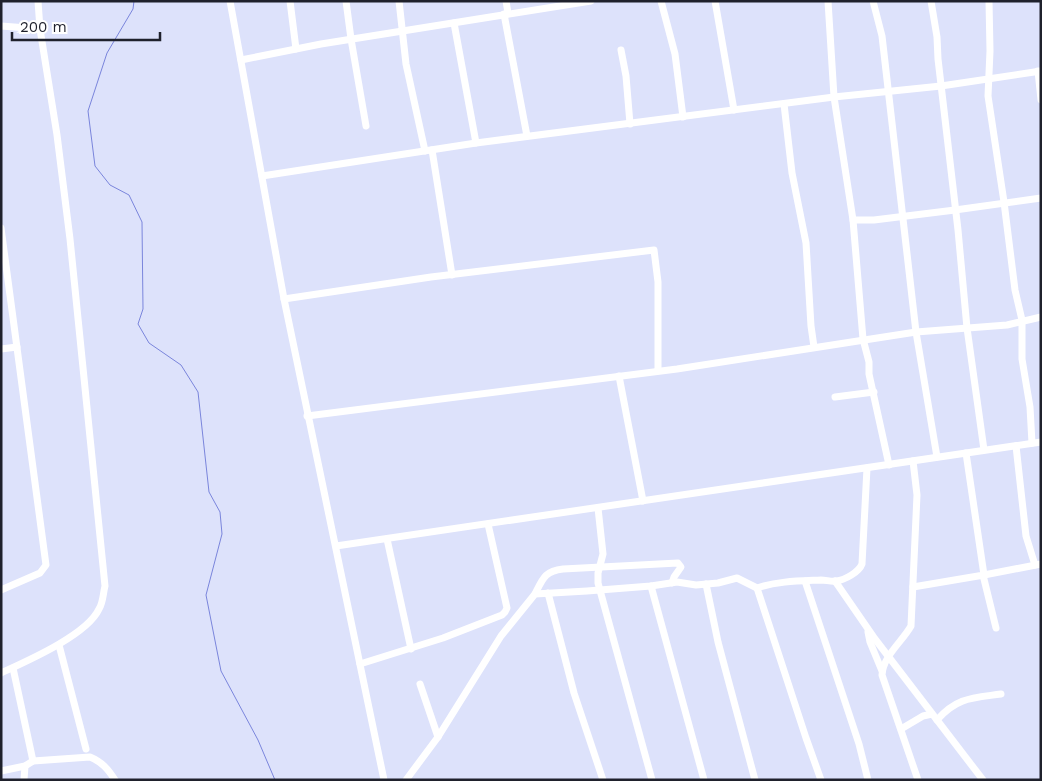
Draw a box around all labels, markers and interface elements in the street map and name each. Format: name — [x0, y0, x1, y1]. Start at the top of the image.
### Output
scale bar — [12, 10, 160, 42]
text: 200 m — [20, 18, 67, 36]

